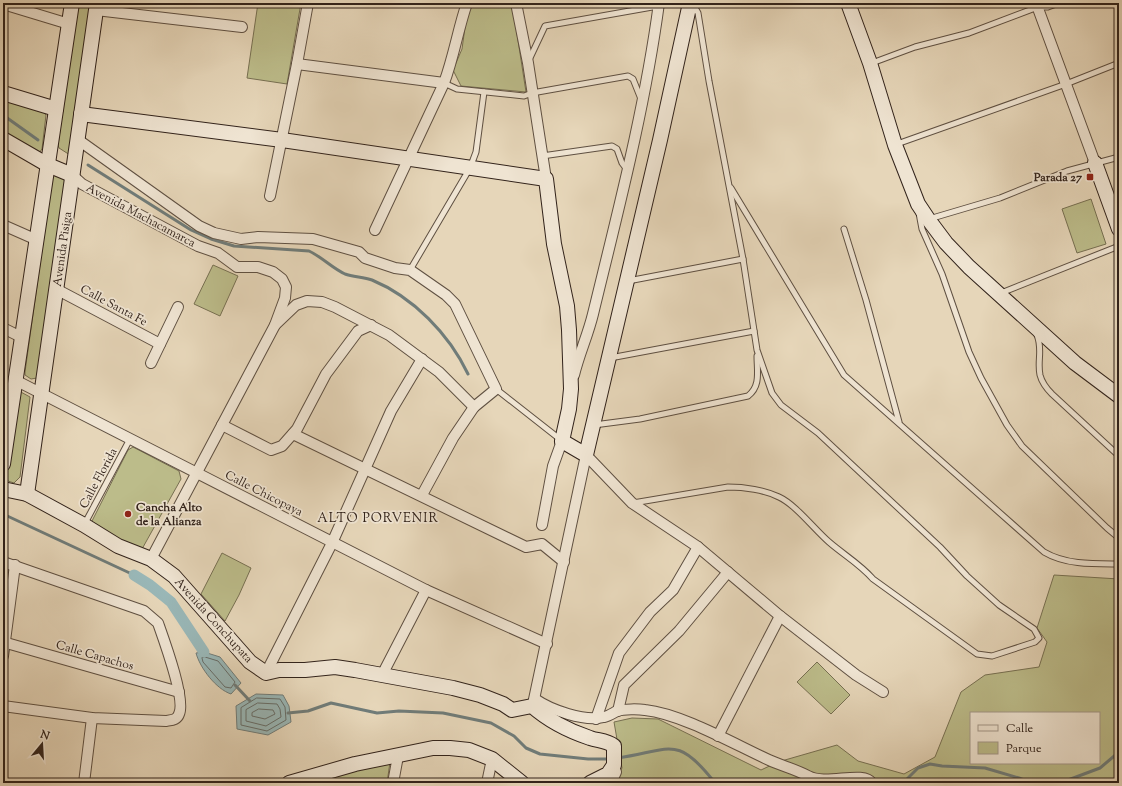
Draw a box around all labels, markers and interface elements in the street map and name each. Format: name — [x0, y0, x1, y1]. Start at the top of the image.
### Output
place label: Parada 27 — [1033, 169, 1083, 187]
marker: Parada 27 — [1085, 172, 1095, 182]
street label: Avenida Machacamarca — [83, 179, 199, 253]
street label: Avenida Pisiga — [49, 210, 77, 288]
street label: Calle Santa Fe — [77, 281, 151, 331]
street label: Calle Florida — [75, 445, 123, 512]
street label: Calle Chicopaya — [221, 467, 306, 521]
place label: Cancha Alto de la Alianza — [136, 499, 203, 531]
marker: Cancha Alto de la Alianza — [123, 509, 133, 519]
district label: ALTO PORVENIR — [317, 510, 439, 528]
street label: Avenida Conchupata — [170, 574, 257, 668]
street label: Calle Capachos — [54, 636, 136, 676]
legend — [970, 712, 1100, 764]
text: Calle — [1006, 720, 1034, 738]
north arrow — [22, 724, 62, 764]
text: N — [37, 726, 52, 744]
text: Parque — [1006, 740, 1042, 758]

